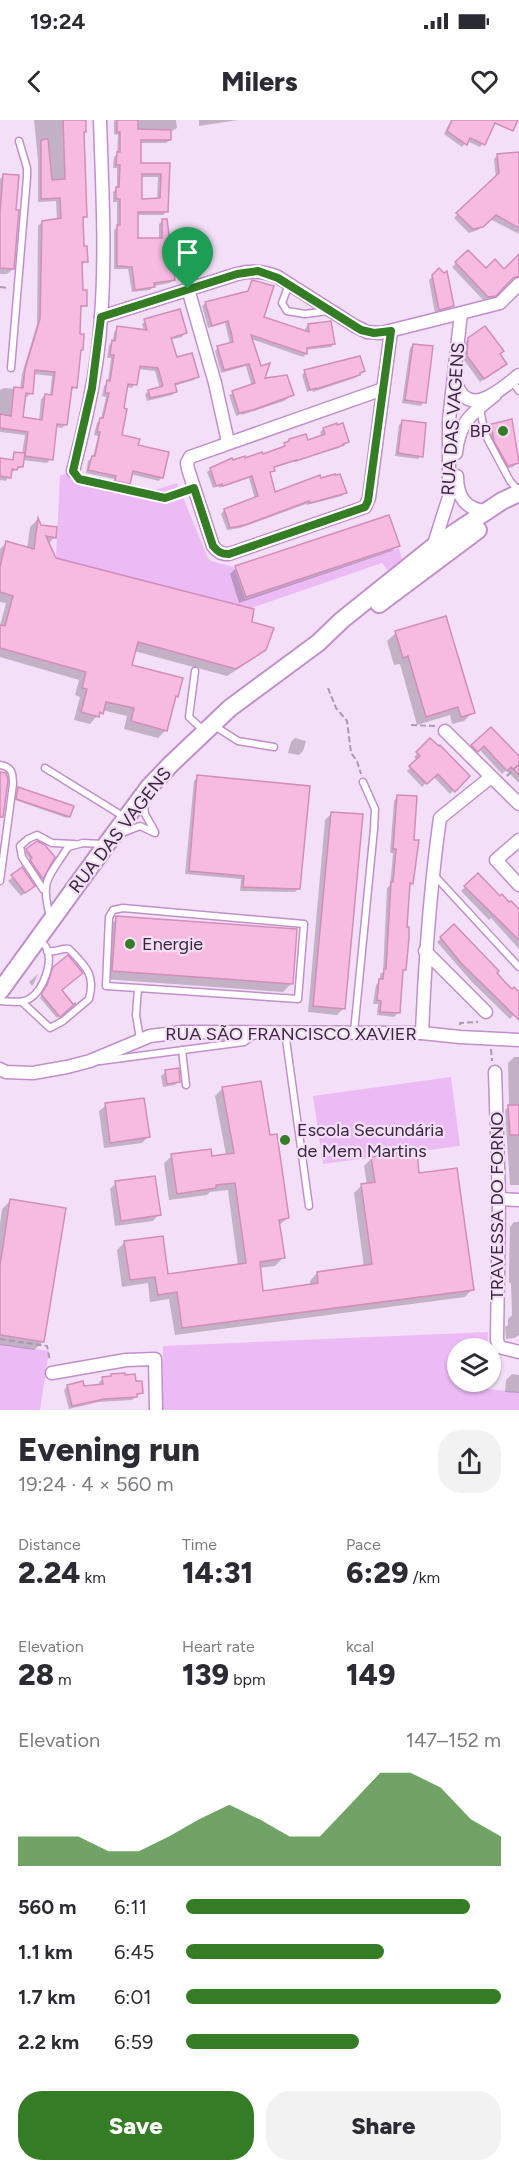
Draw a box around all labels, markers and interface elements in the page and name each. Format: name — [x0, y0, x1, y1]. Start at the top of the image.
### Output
text: 19:24 — [30, 8, 85, 35]
icon: back — [18, 65, 51, 98]
text: Milers — [221, 65, 298, 98]
icon: heart — [468, 65, 501, 98]
pin — [162, 227, 213, 289]
icon: arrive — [171, 236, 204, 269]
street label: RUA DAS VAGENS — [437, 342, 469, 496]
place label: BP — [470, 420, 491, 442]
marker: BP — [496, 424, 510, 438]
street label: RUA DAS VAGENS — [64, 763, 176, 897]
place label: Energie — [142, 933, 203, 955]
marker: Energie — [123, 937, 137, 951]
street label: RUA SÃO FRANCISCO XAVIER — [165, 1023, 417, 1045]
street label: TRAVESSA DO FORNO — [486, 1112, 508, 1300]
place label: Escola Secundária de Mem Martins — [297, 1119, 444, 1162]
marker: Escola Secundária de Mem Martins — [278, 1133, 292, 1147]
map controls — [447, 1338, 501, 1392]
button: layers — [447, 1338, 501, 1392]
text: Evening run — [18, 1430, 200, 1469]
button: share — [438, 1430, 501, 1493]
text: 19:24 · 4 × 560 m — [18, 1472, 174, 1496]
text: Distance — [18, 1535, 81, 1554]
text: Time — [182, 1535, 217, 1554]
text: Pace — [346, 1535, 381, 1554]
text: 2.24 — [18, 1554, 80, 1591]
text: 14:31 — [182, 1554, 253, 1591]
text: 6:29 — [346, 1554, 409, 1591]
text: km — [80, 1568, 106, 1587]
text: /km — [409, 1568, 440, 1587]
text: Elevation — [18, 1637, 84, 1656]
text: Heart rate — [182, 1637, 255, 1656]
text: kcal — [346, 1637, 374, 1656]
text: 28 — [18, 1656, 54, 1693]
text: 139 — [182, 1656, 229, 1693]
text: 149 — [346, 1656, 396, 1693]
text: m — [54, 1670, 72, 1689]
text: bpm — [229, 1670, 266, 1689]
text: Elevation — [18, 1728, 100, 1752]
text: 147–152 m — [406, 1728, 501, 1752]
text: 560 m — [18, 1895, 76, 1919]
text: 6:11 — [114, 1895, 147, 1919]
text: 1.1 km — [18, 1940, 73, 1964]
text: 6:45 — [114, 1940, 154, 1964]
text: 1.7 km — [18, 1985, 75, 2009]
text: 6:01 — [114, 1985, 151, 2009]
text: 2.2 km — [18, 2030, 79, 2054]
text: 6:59 — [114, 2030, 153, 2054]
button: Save — [18, 2091, 254, 2160]
button: Share — [266, 2091, 501, 2160]

